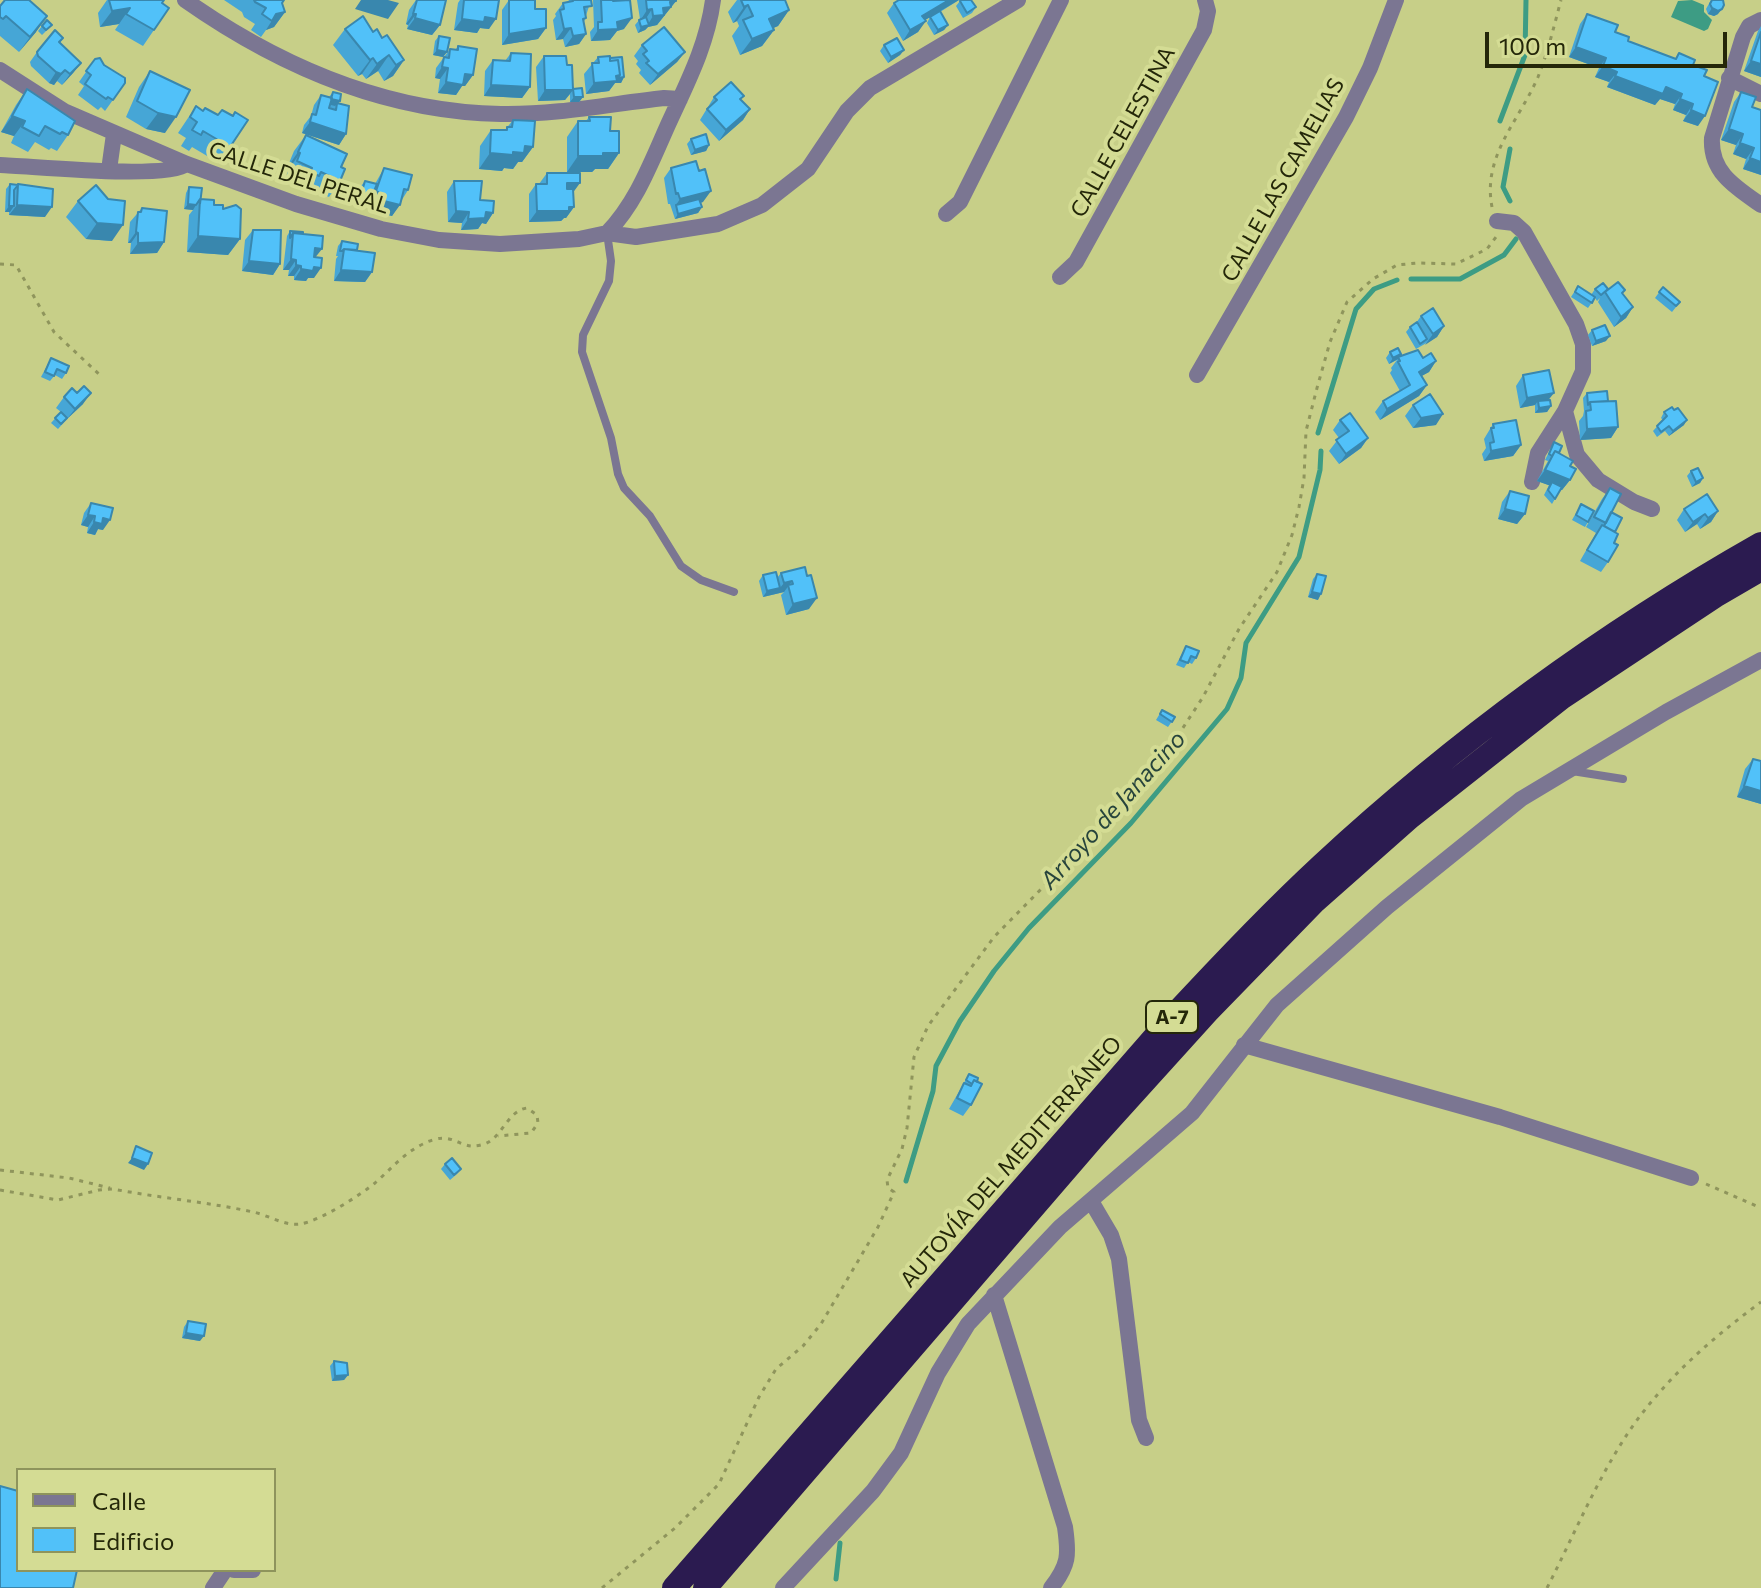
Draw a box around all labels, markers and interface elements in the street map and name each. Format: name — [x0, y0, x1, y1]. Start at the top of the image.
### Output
scale bar — [1489, 16, 1731, 66]
text: 100 m — [1499, 31, 1566, 60]
street label: CALLE CELESTINA — [1065, 42, 1181, 222]
street label: CALLE LAS CAMELIAS — [1216, 74, 1350, 286]
street label: CALLE DEL PERAL — [205, 136, 393, 220]
water label: Arroyo de Janacino — [1034, 725, 1192, 895]
road number: A-7 — [1146, 1001, 1198, 1033]
street label: AUTOVÍA DEL MEDITERRÁNEO — [895, 1031, 1127, 1293]
legend — [16, 1468, 276, 1572]
text: Calle — [92, 1486, 146, 1515]
text: Edificio — [92, 1526, 174, 1555]

